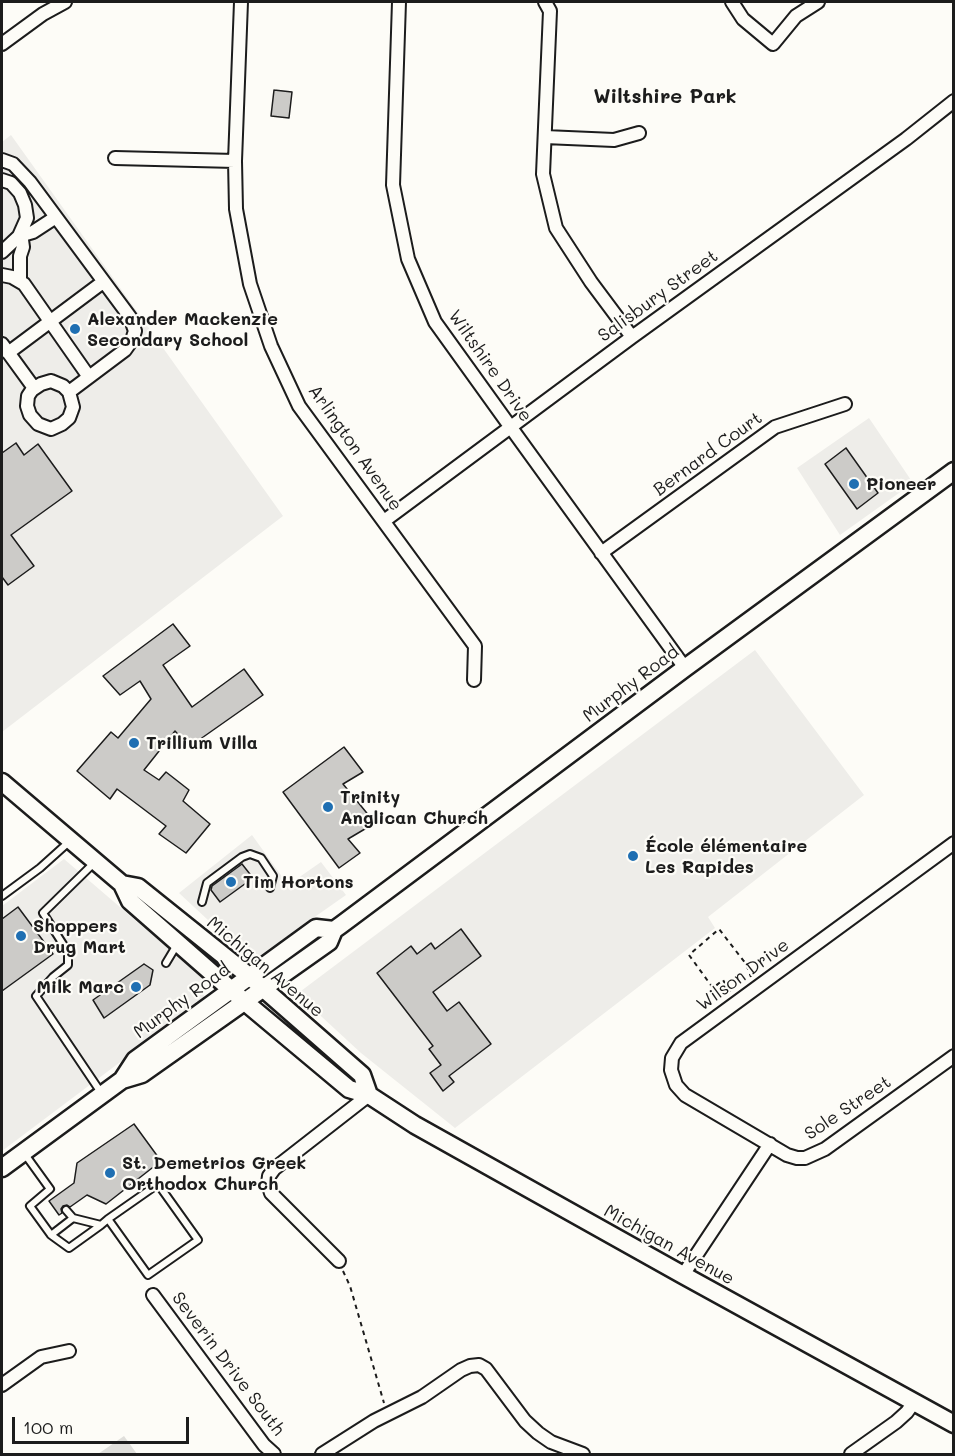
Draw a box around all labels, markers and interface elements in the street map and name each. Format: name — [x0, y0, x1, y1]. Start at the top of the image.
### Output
district label: Wiltshire Park — [593, 85, 737, 109]
street label: Salisbury Street — [594, 245, 722, 347]
street label: Wiltshire Drive — [443, 306, 537, 426]
place label: Alexander Mackenzie Secondary School — [87, 308, 278, 350]
marker: Alexander Mackenzie Secondary School — [68, 322, 82, 336]
street label: Arlington Avenue — [304, 381, 406, 515]
street label: Bernard Court — [649, 407, 767, 501]
place label: Pioneer — [866, 473, 936, 495]
marker: Pioneer — [847, 477, 861, 491]
street label: Murphy Road — [579, 641, 683, 727]
place label: Trillium Villa — [146, 732, 258, 754]
marker: Trillium Villa — [127, 736, 141, 750]
place label: Trinity Anglican Church — [340, 786, 488, 828]
marker: Trinity Anglican Church — [321, 800, 335, 814]
place label: École élémentaire Les Rapides — [645, 835, 807, 878]
marker: École élémentaire Les Rapides — [626, 849, 640, 863]
place label: Tim Hortons — [243, 871, 354, 893]
marker: Tim Hortons — [224, 875, 238, 889]
street label: Michigan Avenue — [202, 912, 328, 1022]
place label: Shoppers Drug Mart — [33, 915, 126, 958]
marker: Shoppers Drug Mart — [14, 929, 28, 943]
street label: Wilson Drive — [693, 934, 793, 1016]
street label: Murphy Road — [129, 959, 235, 1043]
place label: Milk Marc — [37, 976, 124, 998]
marker: Milk Marc — [129, 980, 143, 994]
street label: Sole Street — [801, 1071, 895, 1145]
place label: St. Demetrios Greek Orthodox Church — [122, 1152, 306, 1194]
marker: St. Demetrios Greek Orthodox Church — [103, 1166, 117, 1180]
street label: Michigan Avenue — [600, 1200, 738, 1290]
street label: Severin Drive South — [167, 1288, 289, 1440]
scale bar — [15, 1405, 192, 1443]
text: 100 m — [23, 1415, 73, 1439]

